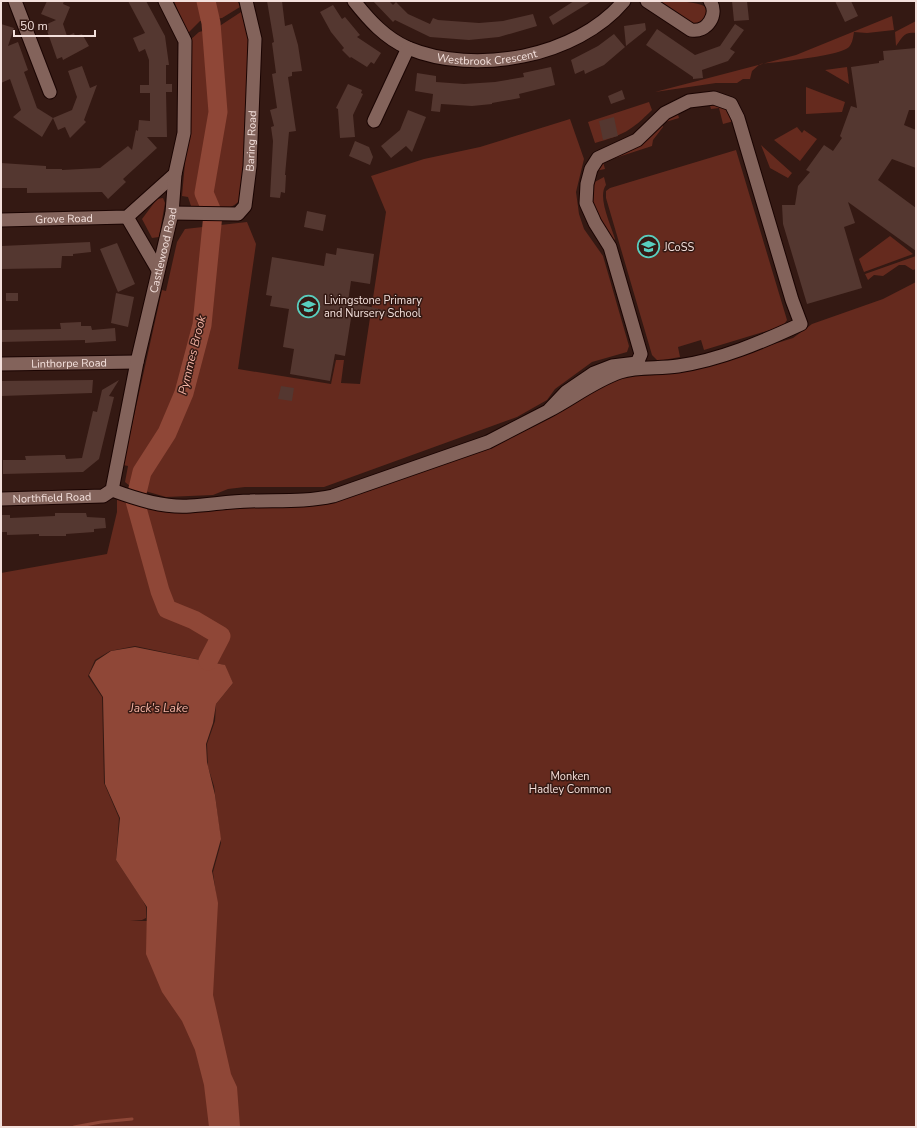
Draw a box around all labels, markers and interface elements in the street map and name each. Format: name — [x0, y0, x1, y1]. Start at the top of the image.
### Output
scale bar — [14, 12, 95, 38]
text: 50 m — [20, 18, 48, 34]
street label: Westbrook Crescent — [436, 46, 539, 68]
street label: Baring Road — [242, 110, 260, 172]
street label: Castlewood Road — [146, 207, 180, 295]
street label: Grove Road — [35, 210, 93, 227]
school or university icon: JCoSS — [635, 234, 661, 260]
place label: JCoSS — [663, 240, 694, 255]
school or university icon: Livingstone Primary and Nursery School — [296, 293, 322, 319]
place label: Livingstone Primary and Nursery School — [324, 293, 422, 321]
water label: Pymmes Brook — [174, 313, 210, 396]
street label: Linthorpe Road — [31, 355, 107, 371]
street label: Northfield Road — [12, 489, 92, 506]
water label: Jack's Lake — [129, 700, 189, 716]
park label: Monken Hadley Common — [529, 769, 611, 797]

